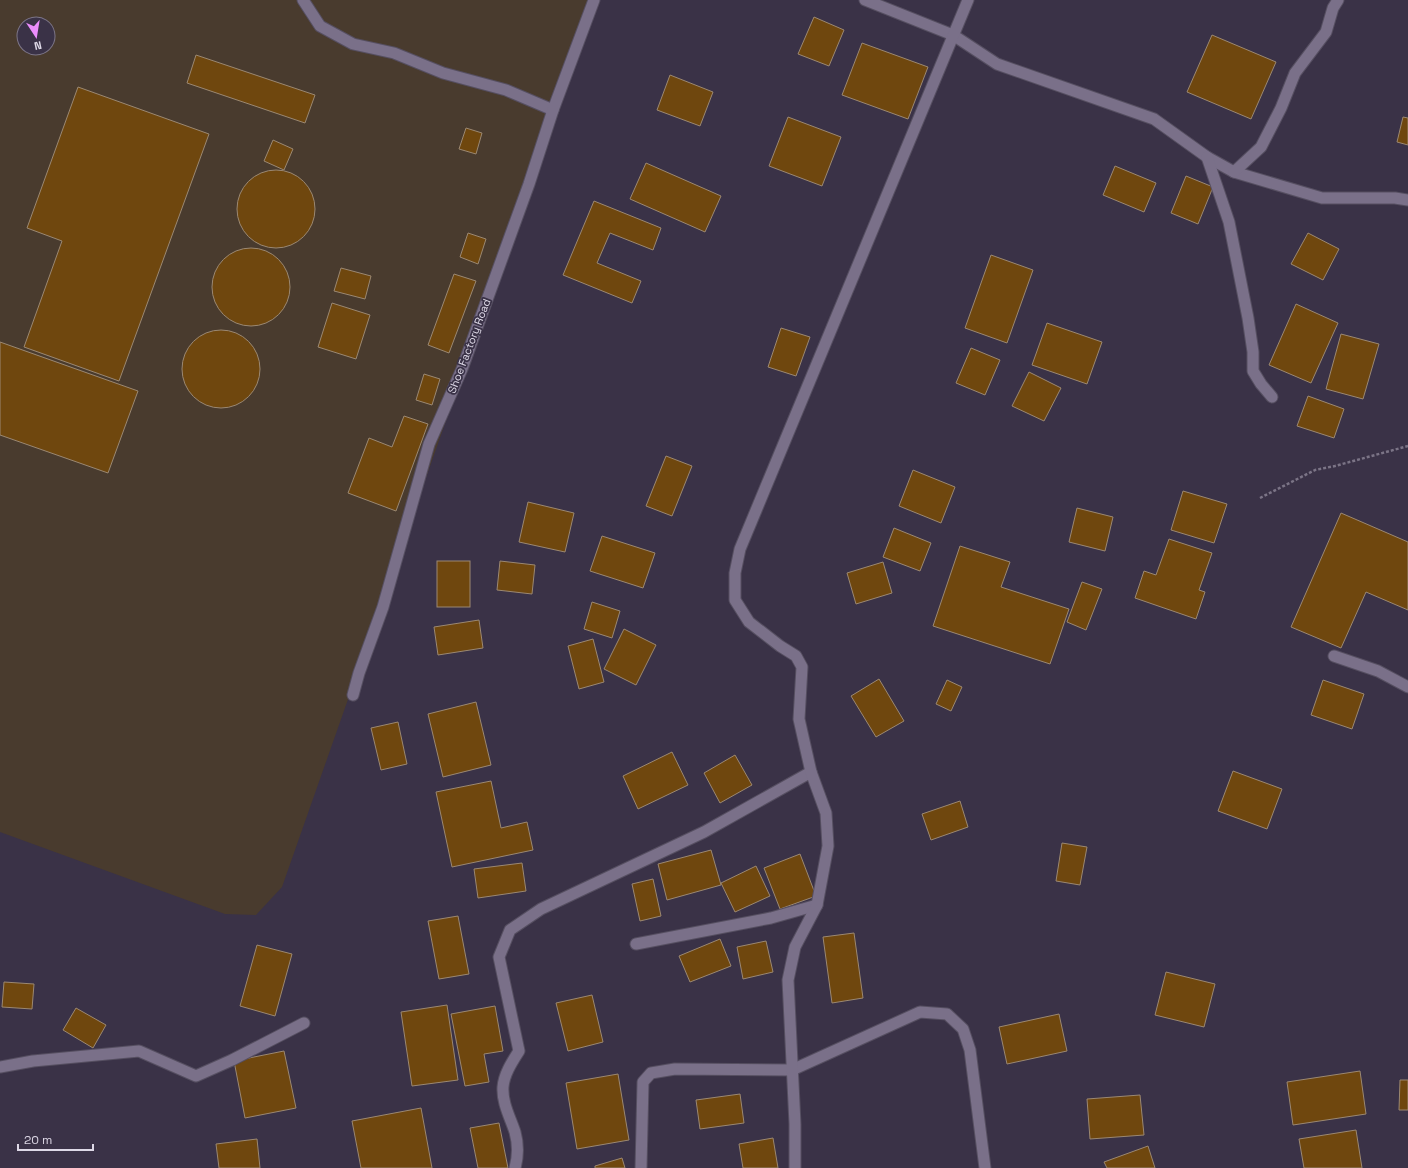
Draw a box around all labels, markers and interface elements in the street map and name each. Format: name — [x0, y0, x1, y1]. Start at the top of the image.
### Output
north arrow — [16, 16, 56, 56]
text: N — [33, 38, 43, 53]
street label: Shoe Factory Road — [444, 297, 494, 395]
scale bar — [18, 1126, 93, 1152]
text: 20 m — [24, 1132, 52, 1148]

